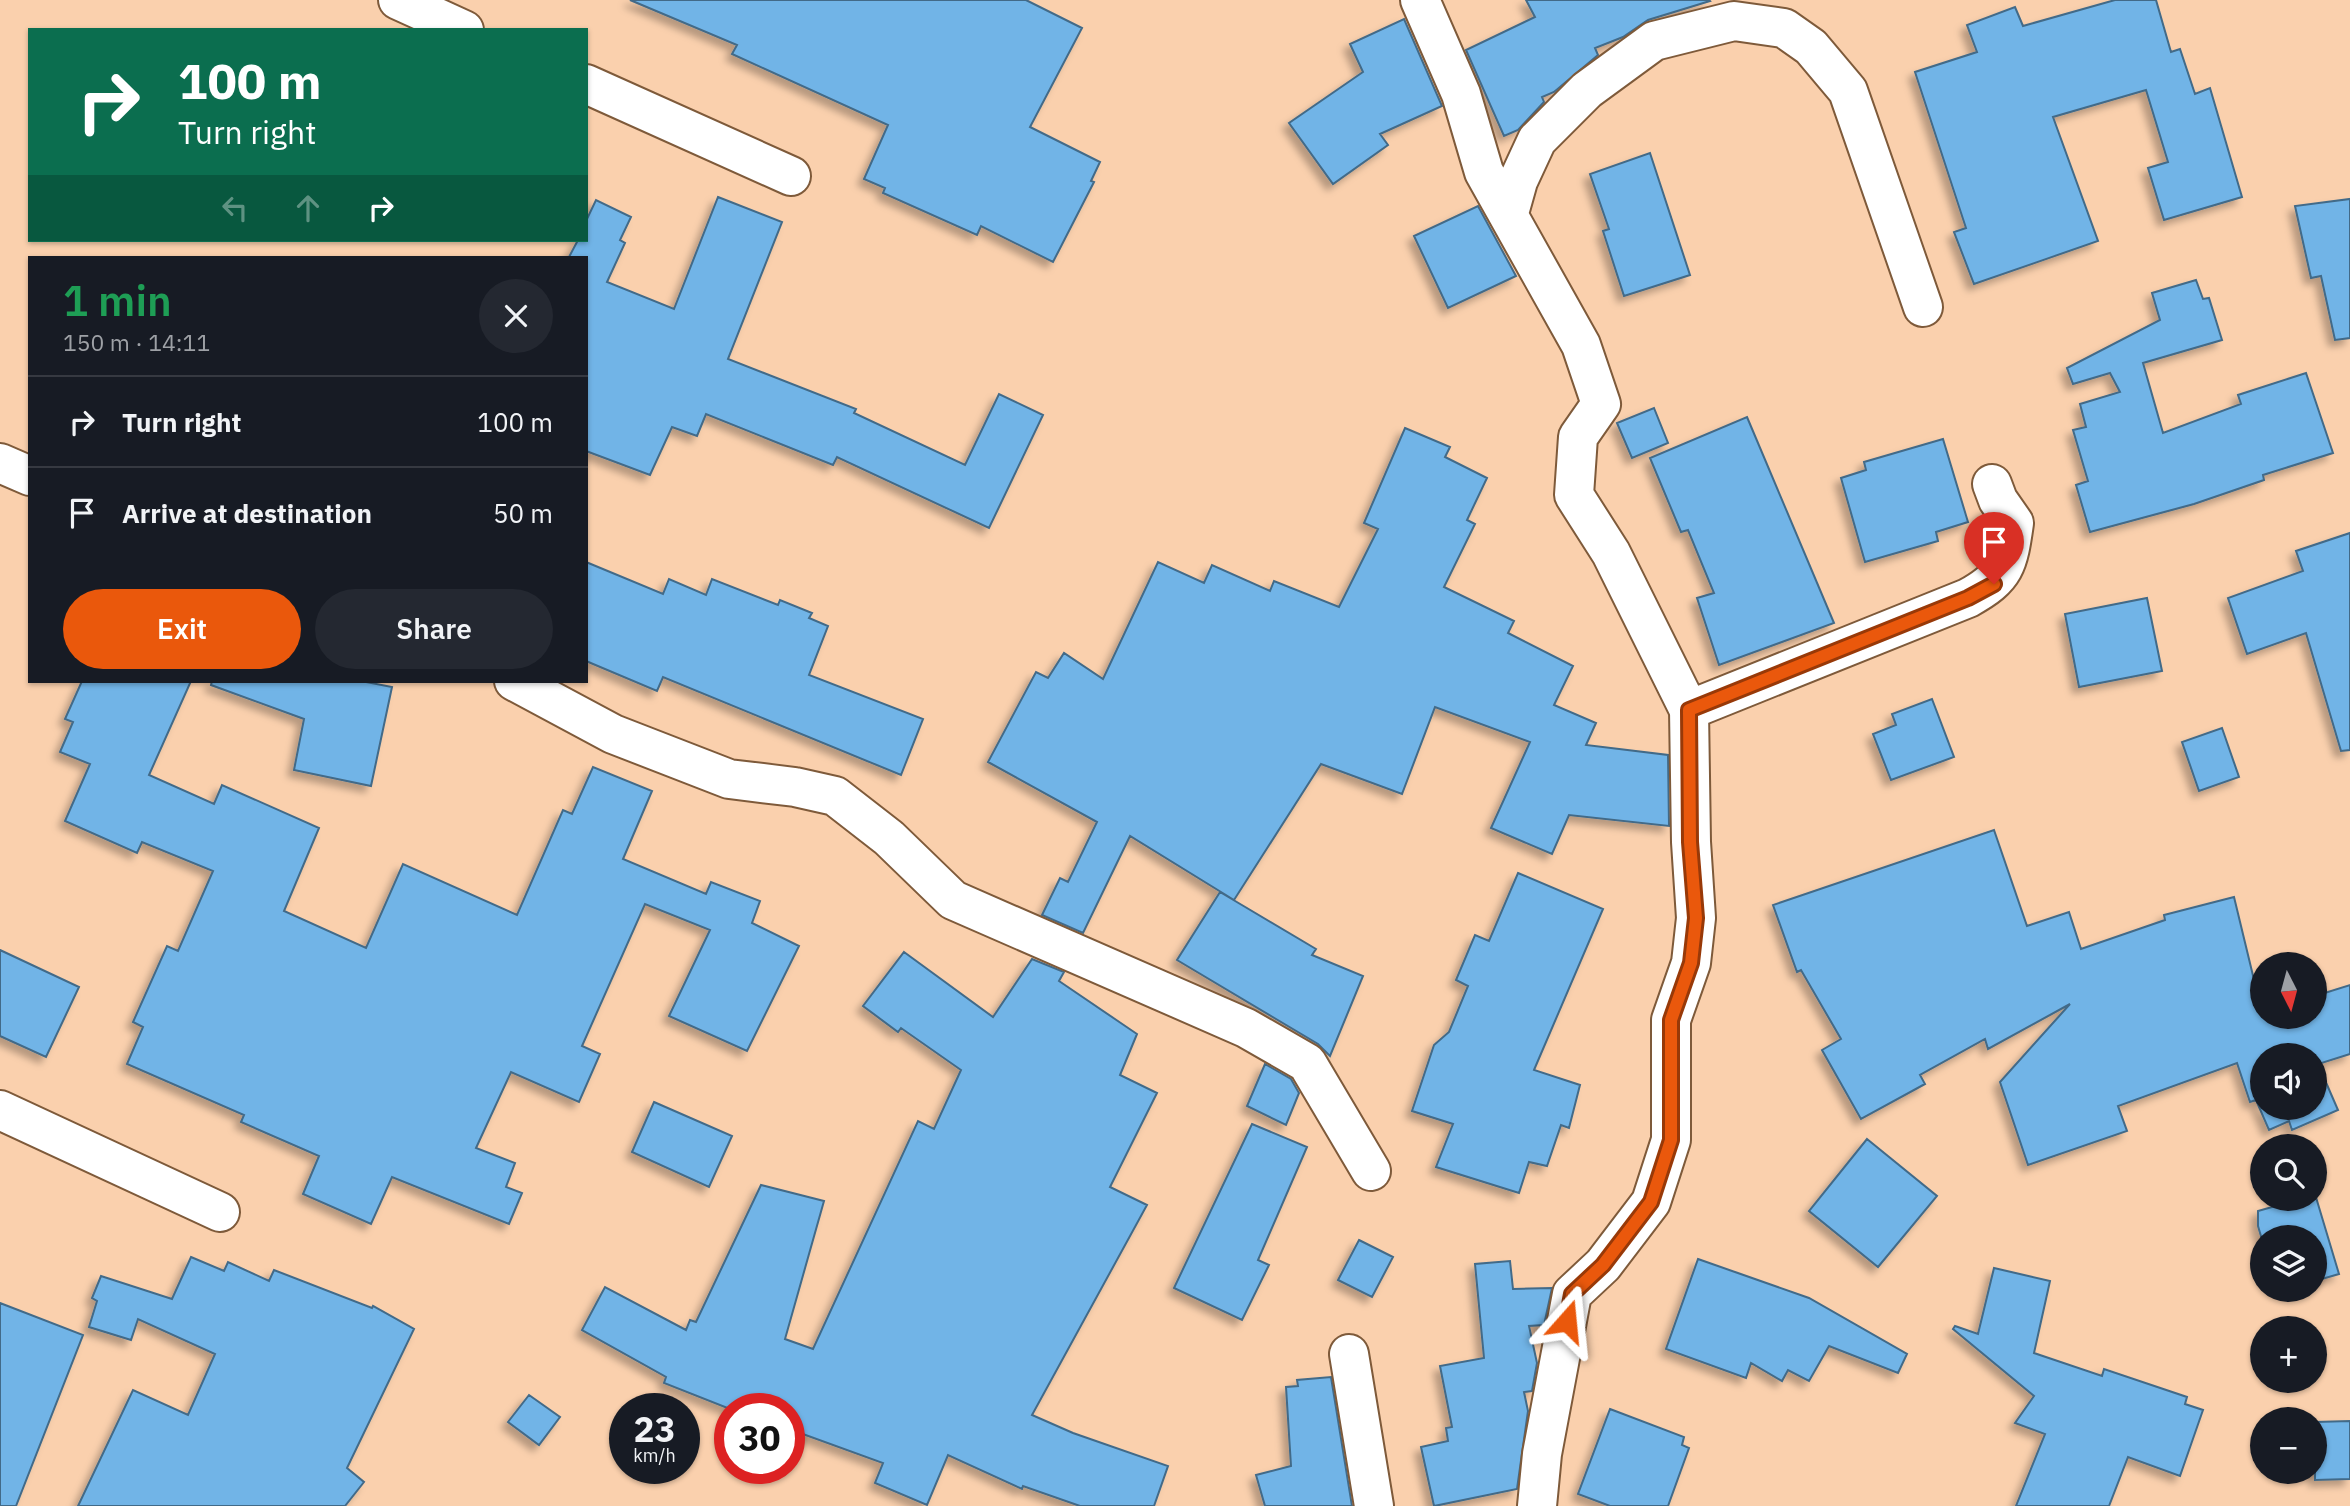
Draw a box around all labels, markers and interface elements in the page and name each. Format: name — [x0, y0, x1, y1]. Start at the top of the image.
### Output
text: 100 m — [178, 49, 322, 112]
icon: right — [63, 56, 154, 147]
text: Turn right — [178, 111, 316, 153]
icon: left — [216, 189, 254, 227]
icon: ahead — [289, 189, 327, 227]
icon: right — [362, 189, 400, 227]
text: 1 min — [63, 273, 172, 328]
button: close — [479, 279, 553, 353]
text: 150 m · 14:11 — [63, 327, 210, 357]
icon: right — [63, 403, 101, 441]
text: Turn right — [122, 405, 241, 439]
text: 100 m — [477, 405, 553, 439]
icon: arrive — [63, 494, 101, 532]
text: Arrive at destination — [122, 496, 372, 530]
text: 50 m — [493, 496, 553, 530]
pin — [1964, 512, 2024, 584]
icon: arrive — [1975, 523, 2013, 561]
button: Exit — [63, 589, 301, 669]
button: Share — [315, 589, 553, 669]
north arrow — [2250, 952, 2328, 1029]
map controls — [2250, 952, 2327, 1484]
button: sound — [2250, 1043, 2327, 1120]
button: search — [2250, 1134, 2327, 1211]
button: layers — [2250, 1225, 2327, 1302]
position arrow — [1530, 1284, 1604, 1358]
button: + — [2250, 1316, 2327, 1393]
speed limit sign: 30 — [714, 1393, 805, 1484]
text: 23 — [633, 1406, 676, 1452]
button: − — [2250, 1407, 2327, 1484]
text: km/h — [633, 1444, 676, 1467]

